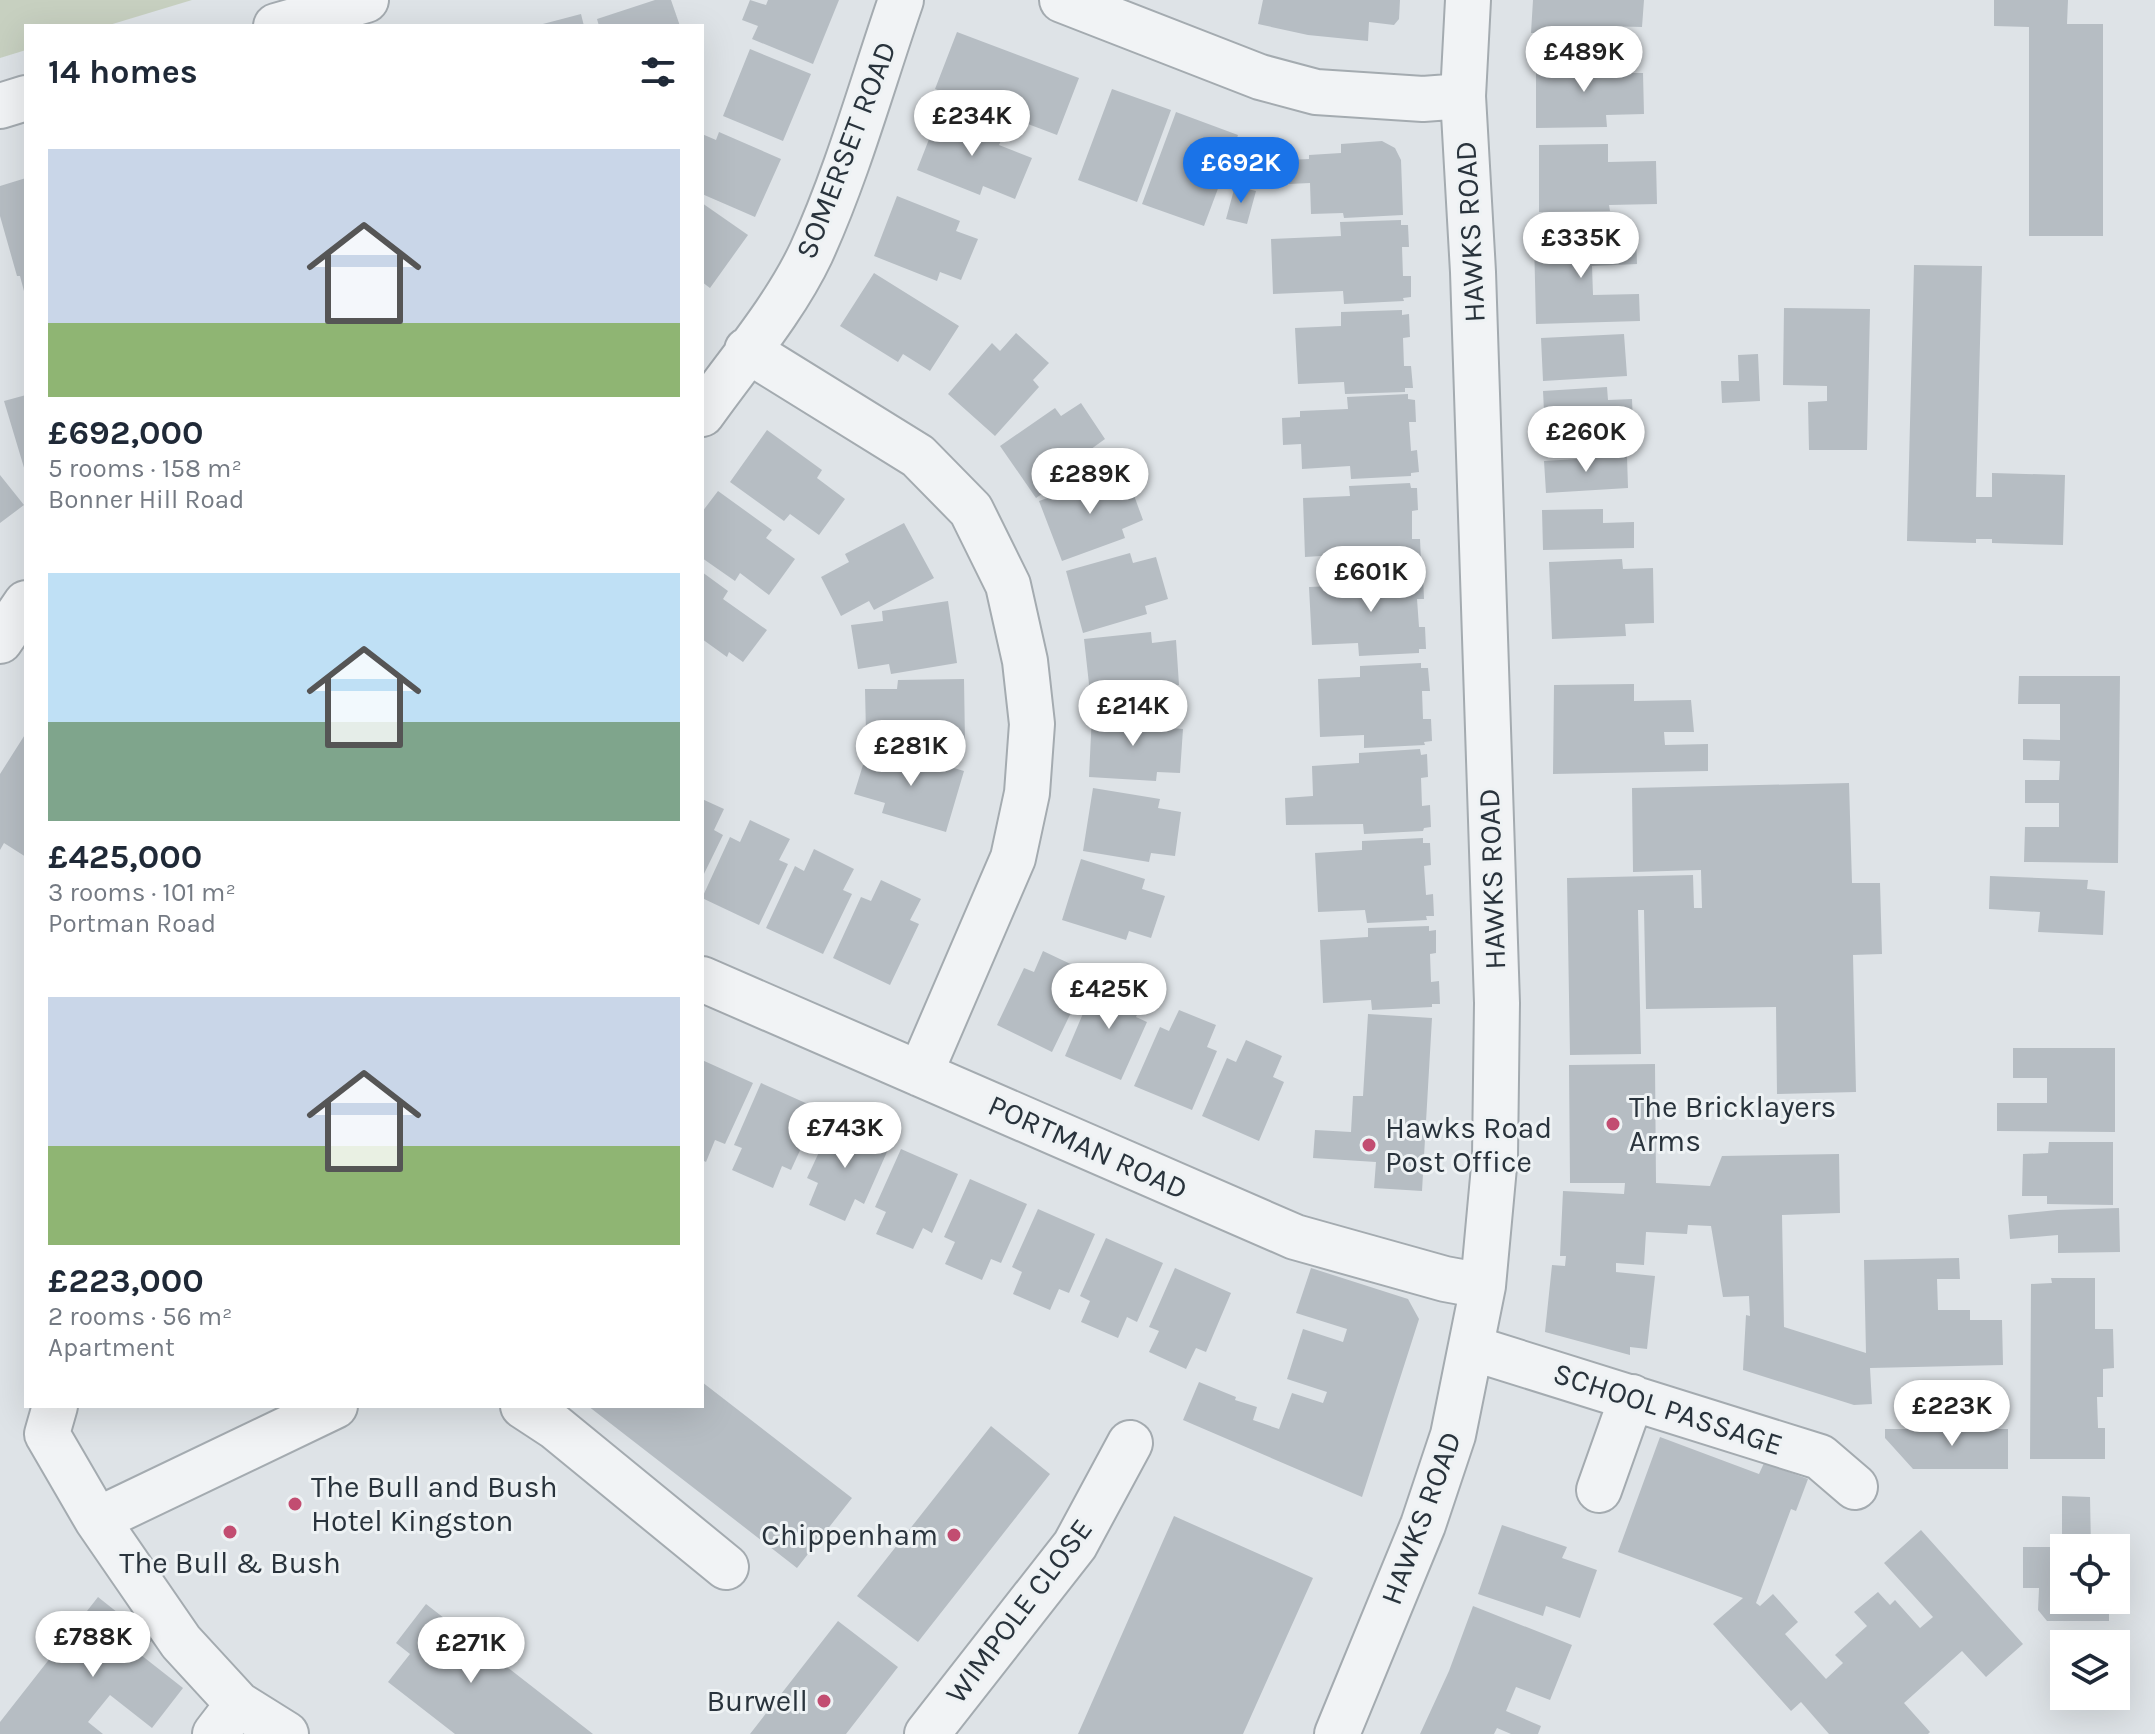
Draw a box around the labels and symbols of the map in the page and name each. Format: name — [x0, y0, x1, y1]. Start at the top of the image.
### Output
pin: £489K — [1528, 26, 1640, 94]
street label: SOMERSET ROAD — [788, 36, 904, 264]
pin: £234K — [916, 90, 1028, 158]
pin: £692K — [1185, 137, 1297, 205]
street label: HAWKS ROAD — [1447, 140, 1493, 324]
pin: £335K — [1525, 212, 1637, 280]
pin: £260K — [1530, 406, 1642, 474]
pin: £289K — [1034, 448, 1146, 516]
pin: £601K — [1315, 546, 1427, 614]
pin: £214K — [1077, 680, 1189, 748]
pin: £281K — [855, 720, 967, 788]
street label: HAWKS ROAD — [1471, 788, 1513, 970]
pin: £425K — [1053, 963, 1165, 1031]
street label: PORTMAN ROAD — [983, 1087, 1193, 1207]
place label: The Bricklayers Arms — [1629, 1089, 1836, 1159]
pin: £743K — [789, 1102, 901, 1170]
place label: Hawks Road Post Office — [1385, 1110, 1552, 1180]
marker: The Bricklayers Arms — [1604, 1115, 1622, 1133]
marker: Hawks Road Post Office — [1360, 1136, 1378, 1154]
street label: SCHOOL PASSAGE — [1549, 1355, 1787, 1463]
pin: £223K — [1896, 1380, 2008, 1448]
street label: HAWKS ROAD — [1373, 1427, 1469, 1609]
place label: The Bull and Bush Hotel Kingston — [311, 1469, 558, 1539]
marker: The Bull and Bush Hotel Kingston — [286, 1495, 304, 1513]
street label: WIMPOLE CLOSE — [938, 1512, 1100, 1710]
place label: Chippenham — [761, 1517, 938, 1553]
marker: The Bull & Bush — [221, 1523, 239, 1541]
marker: Chippenham — [945, 1526, 963, 1544]
place label: The Bull & Bush — [119, 1545, 341, 1581]
pin: £788K — [37, 1611, 149, 1679]
pin: £271K — [415, 1617, 527, 1685]
place label: Burwell — [706, 1683, 808, 1719]
marker: Burwell — [815, 1692, 833, 1710]

